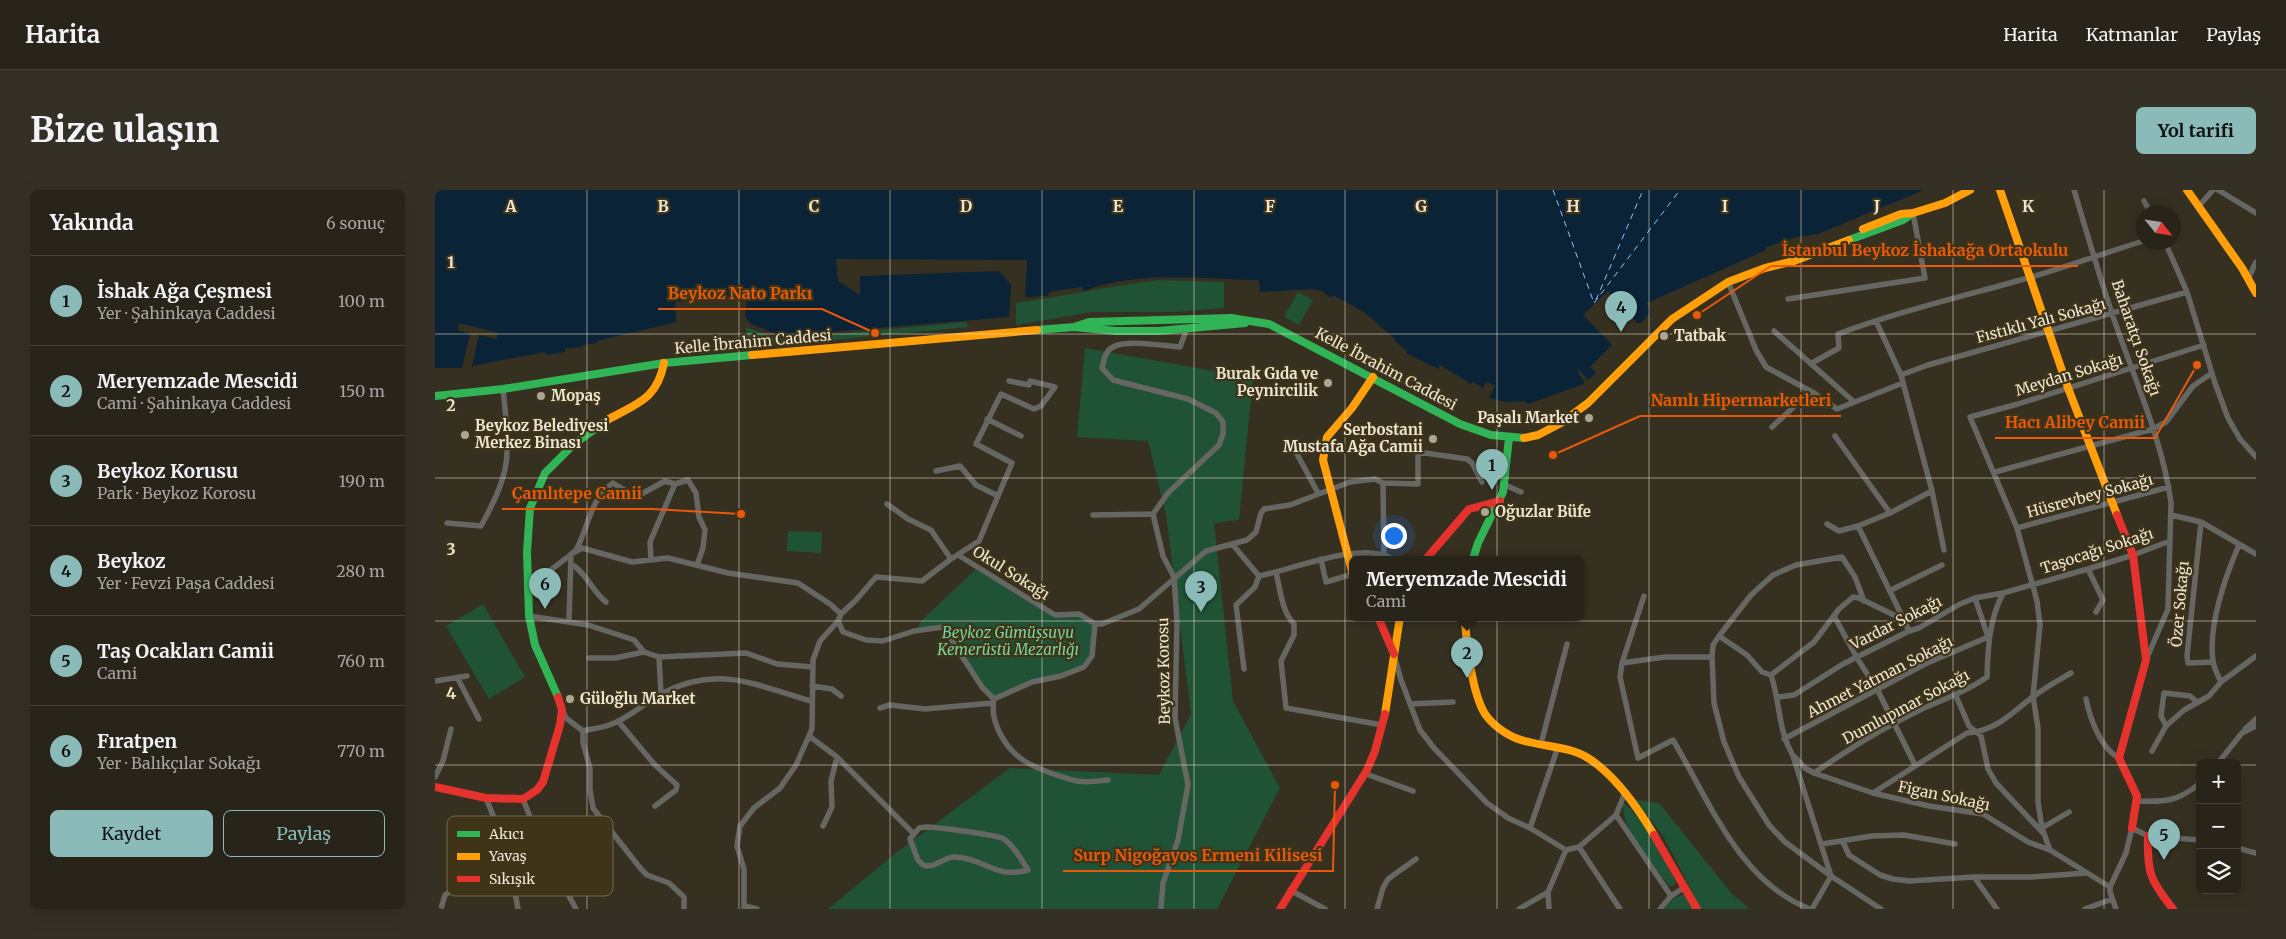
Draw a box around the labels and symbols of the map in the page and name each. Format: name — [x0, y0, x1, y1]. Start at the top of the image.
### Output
text: A — [504, 196, 517, 216]
text: B — [657, 196, 669, 216]
text: C — [809, 196, 819, 216]
text: D — [960, 196, 972, 216]
text: E — [1113, 196, 1124, 216]
text: F — [1265, 196, 1275, 216]
text: G — [1415, 196, 1427, 216]
text: H — [1566, 196, 1580, 216]
text: I — [1722, 196, 1728, 216]
text: J — [1873, 196, 1880, 216]
text: K — [2022, 196, 2034, 216]
north arrow — [2136, 205, 2181, 250]
callout: İstanbul Beykoz İshakağa Ortaokulu — [1771, 235, 2078, 266]
text: İstanbul Beykoz İshakağa Ortaokulu — [1782, 240, 2068, 260]
text: 1 — [447, 252, 455, 272]
street label: Baharatçı Sokağı — [2108, 277, 2165, 399]
callout: Beykoz Nato Parkı — [658, 278, 822, 309]
text: Beykoz Nato Parkı — [668, 283, 813, 303]
pin: 4 — [1605, 291, 1637, 332]
street label: Fıstıklı Yalı Sokağı — [1974, 294, 2108, 347]
street label: Kelle İbrahim Caddesi — [1312, 323, 1460, 414]
street label: Kelle İbrahim Caddesi — [674, 325, 832, 358]
place label: Tatbak — [1674, 326, 1726, 345]
marker: Tatbak — [1658, 330, 1670, 342]
street label: Meydan Sokağı — [2013, 349, 2125, 400]
place label: Burak Gıda ve Peynircilik — [1216, 364, 1318, 400]
marker: Burak Gıda ve Peynircilik — [1322, 377, 1334, 389]
callout: Namlı Hipermarketleri — [1640, 385, 1841, 416]
place label: Mopaş — [551, 386, 601, 405]
marker: Mopaş — [535, 390, 547, 402]
text: Namlı Hipermarketleri — [1651, 390, 1832, 410]
text: 2 — [446, 395, 456, 415]
callout: Hacı Alibey Camii — [1995, 407, 2155, 438]
place label: Paşalı Market — [1477, 408, 1579, 427]
marker: Paşalı Market — [1583, 412, 1595, 424]
text: Hacı Alibey Camii — [2005, 412, 2146, 432]
place label: Beykoz Belediyesi Merkez Binası — [475, 416, 608, 452]
place label: Serbostani Mustafa Ağa Camii — [1283, 420, 1423, 456]
marker: Beykoz Belediyesi Merkez Binası — [459, 429, 471, 441]
marker: Serbostani Mustafa Ağa Camii — [1427, 433, 1439, 445]
pin: 1 — [1476, 449, 1508, 490]
street label: Hüsrevbey Sokağı — [2025, 469, 2155, 522]
callout: Çamlıtepe Camii — [502, 478, 652, 509]
text: Çamlıtepe Camii — [512, 483, 643, 503]
place label: Oğuzlar Büfe — [1495, 502, 1591, 521]
marker: Oğuzlar Büfe — [1479, 506, 1491, 518]
your location — [1381, 523, 1407, 549]
street label: Taşocağı Sokağı — [2038, 523, 2156, 578]
text: 3 — [446, 539, 456, 559]
street label: Okul Sokağı — [969, 541, 1053, 604]
street label: Özer Sokağı — [2165, 560, 2193, 648]
pin: 6 — [529, 568, 561, 609]
pin: 3 — [1185, 571, 1217, 612]
street label: Vardar Sokağı — [1846, 591, 1945, 654]
street label: Beykoz Korosu — [1153, 617, 1174, 725]
park label: Beykoz Gümüşsuyu Kemerüstü Mezarlığı — [936, 623, 1079, 659]
street label: Ahmet Yatman Sokağı — [1803, 631, 1956, 722]
pin: 2 — [1451, 637, 1483, 678]
street label: Dumlupınar Sokağı — [1839, 665, 1973, 748]
text: 4 — [446, 683, 456, 703]
place label: Güloğlu Market — [580, 689, 695, 708]
marker: Güloğlu Market — [564, 693, 576, 705]
street label: Figan Sokağı — [1896, 776, 1992, 815]
legend — [447, 816, 613, 896]
pin: 5 — [2148, 819, 2180, 860]
text: Akıcı — [488, 825, 524, 843]
callout: Surp Nigoğayos Ermeni Kilisesi — [1063, 840, 1333, 871]
text: Surp Nigoğayos Ermeni Kilisesi — [1073, 845, 1323, 865]
text: Yavaş — [488, 847, 527, 865]
text: Sıkışık — [489, 870, 535, 888]

